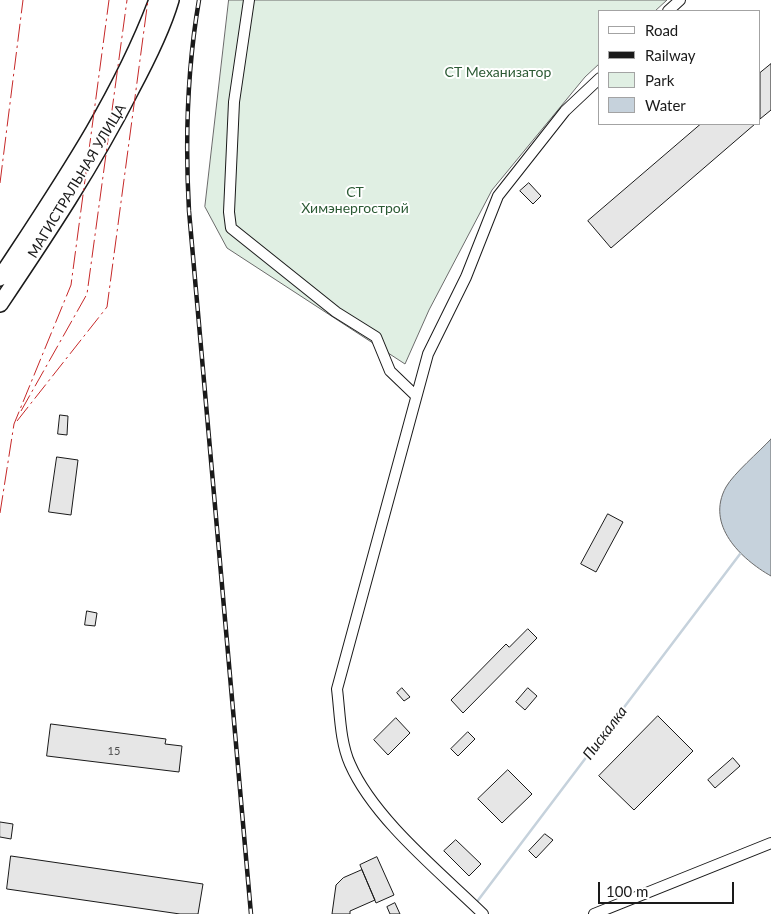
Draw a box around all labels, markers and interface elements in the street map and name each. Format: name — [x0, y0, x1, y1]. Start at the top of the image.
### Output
legend — [598, 10, 761, 125]
text: Road — [645, 21, 678, 39]
text: Railway — [645, 46, 696, 64]
park label: СТ Механизатор — [445, 64, 551, 80]
text: Park — [645, 71, 674, 89]
text: Water — [645, 96, 686, 114]
street label: МАГИСТРАЛЬНАЯ УЛИЦА — [24, 101, 130, 261]
park label: СТ Химэнергострой — [301, 184, 409, 216]
water label: Пискалка — [579, 703, 631, 763]
house number: 15 — [108, 744, 120, 758]
scale bar — [601, 872, 737, 904]
text: 100 m — [606, 882, 648, 900]

